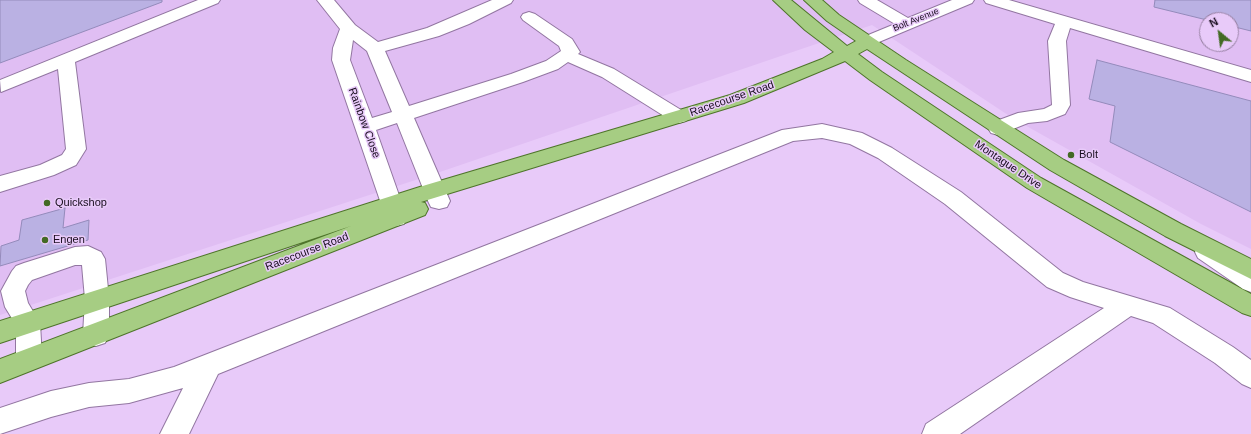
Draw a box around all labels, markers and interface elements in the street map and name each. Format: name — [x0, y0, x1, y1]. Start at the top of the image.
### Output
street label: Bolt Avenue — [892, 6, 940, 34]
north arrow — [1199, 12, 1239, 52]
text: N — [1207, 15, 1220, 30]
street label: Racecourse Road — [688, 78, 776, 120]
street label: Rainbow Close — [345, 86, 383, 160]
street label: Montague Drive — [972, 138, 1044, 192]
place label: Bolt — [1079, 148, 1098, 162]
marker: Bolt — [1066, 150, 1076, 160]
place label: Quickshop — [55, 196, 107, 210]
marker: Quickshop — [42, 198, 52, 208]
street label: Racecourse Road — [264, 230, 350, 274]
place label: Engen — [53, 233, 85, 247]
marker: Engen — [40, 235, 50, 245]

